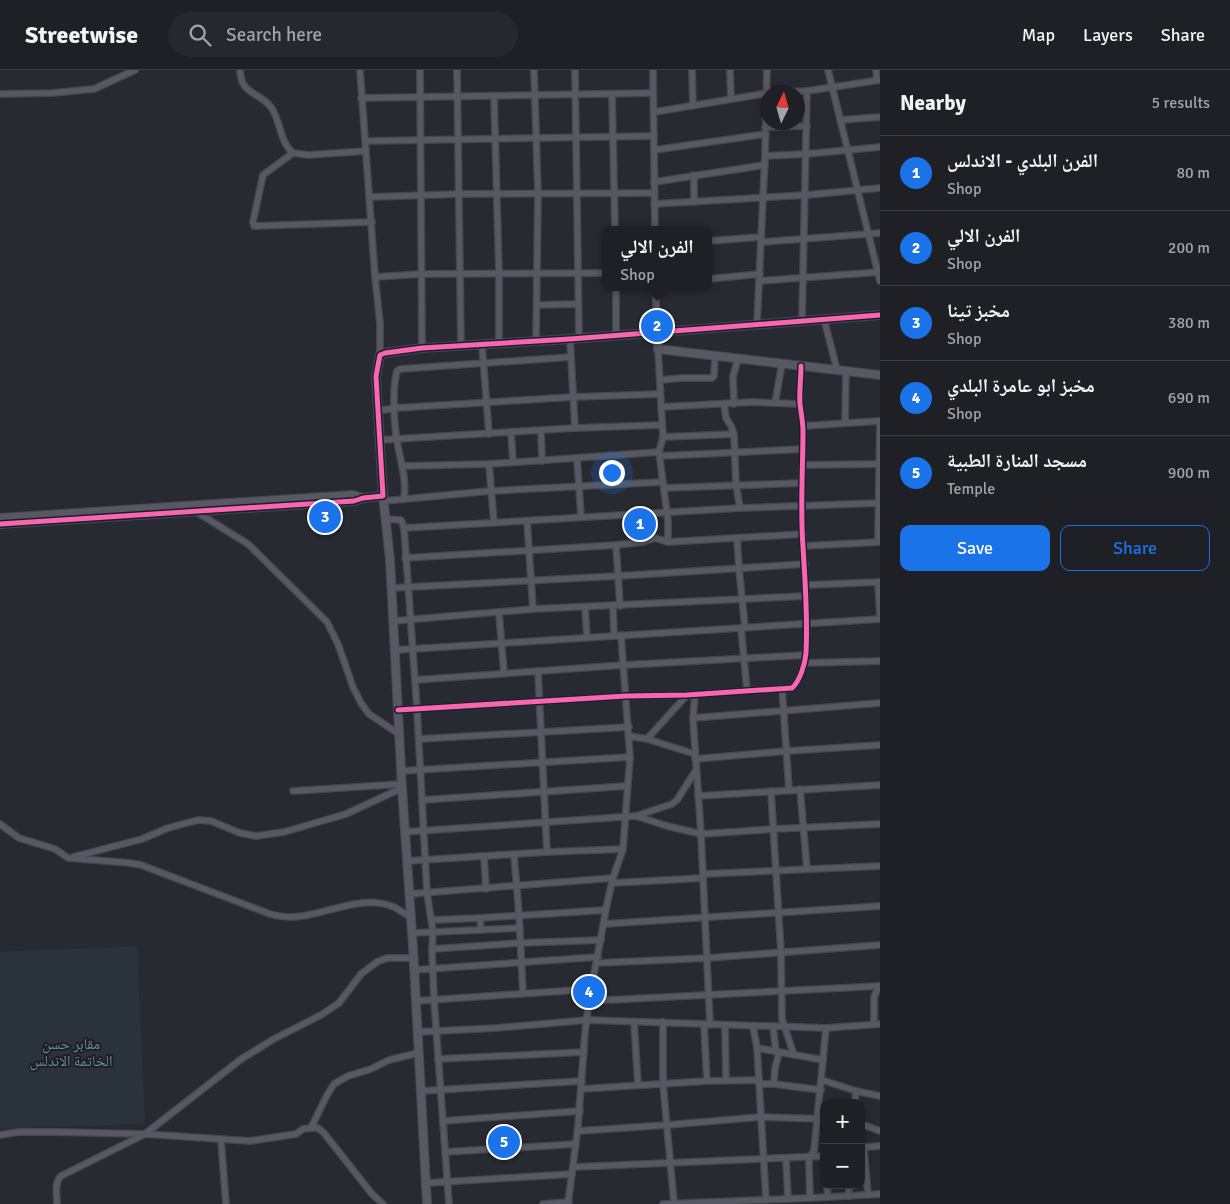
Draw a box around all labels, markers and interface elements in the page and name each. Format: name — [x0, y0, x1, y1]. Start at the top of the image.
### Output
search box — [168, 12, 518, 57]
text: Streetwise — [25, 20, 138, 50]
icon: search — [186, 21, 214, 49]
text: Search here — [226, 23, 322, 47]
text: Map — [1022, 24, 1055, 46]
text: Layers — [1083, 24, 1133, 46]
text: Share — [1161, 24, 1205, 46]
north arrow — [760, 85, 805, 130]
text: Nearby — [900, 90, 966, 116]
text: 5 results — [1151, 93, 1210, 113]
text: الفرن البلدي - الاندلس — [947, 149, 1098, 173]
text: 1 — [912, 163, 920, 183]
text: 80 m — [1176, 163, 1210, 183]
text: Shop — [947, 179, 981, 199]
text: الفرن الالي — [947, 224, 1021, 248]
popup — [602, 226, 712, 291]
text: الفرن الالي — [620, 235, 694, 259]
text: 2 — [912, 238, 920, 258]
text: 200 m — [1168, 238, 1210, 258]
text: Shop — [947, 254, 981, 274]
text: Shop — [620, 265, 655, 285]
text: مخبز تينا — [947, 299, 1010, 323]
pin: 2 — [641, 307, 673, 345]
text: 3 — [912, 313, 920, 333]
text: 380 m — [1168, 313, 1210, 333]
text: Shop — [947, 329, 981, 349]
text: مخبز ابو عامرة البلدي — [947, 374, 1095, 398]
text: 4 — [912, 388, 920, 408]
text: 690 m — [1168, 388, 1210, 408]
text: Shop — [947, 404, 981, 424]
text: مسجد المنارة الطبية — [947, 449, 1087, 473]
your location — [599, 460, 625, 486]
text: 5 — [912, 463, 920, 483]
text: 900 m — [1168, 463, 1210, 483]
text: Temple — [947, 479, 995, 499]
pin: 3 — [309, 498, 341, 536]
pin: 1 — [624, 505, 656, 543]
button: Save — [900, 525, 1050, 571]
button: Share — [1060, 525, 1210, 571]
pin: 4 — [573, 973, 605, 1011]
park label: مقابر حسن الخاتمة الاندلس — [30, 1035, 112, 1071]
map controls — [820, 1099, 865, 1189]
button: + — [820, 1099, 865, 1144]
pin: 5 — [488, 1123, 520, 1161]
button: − — [820, 1144, 865, 1189]

